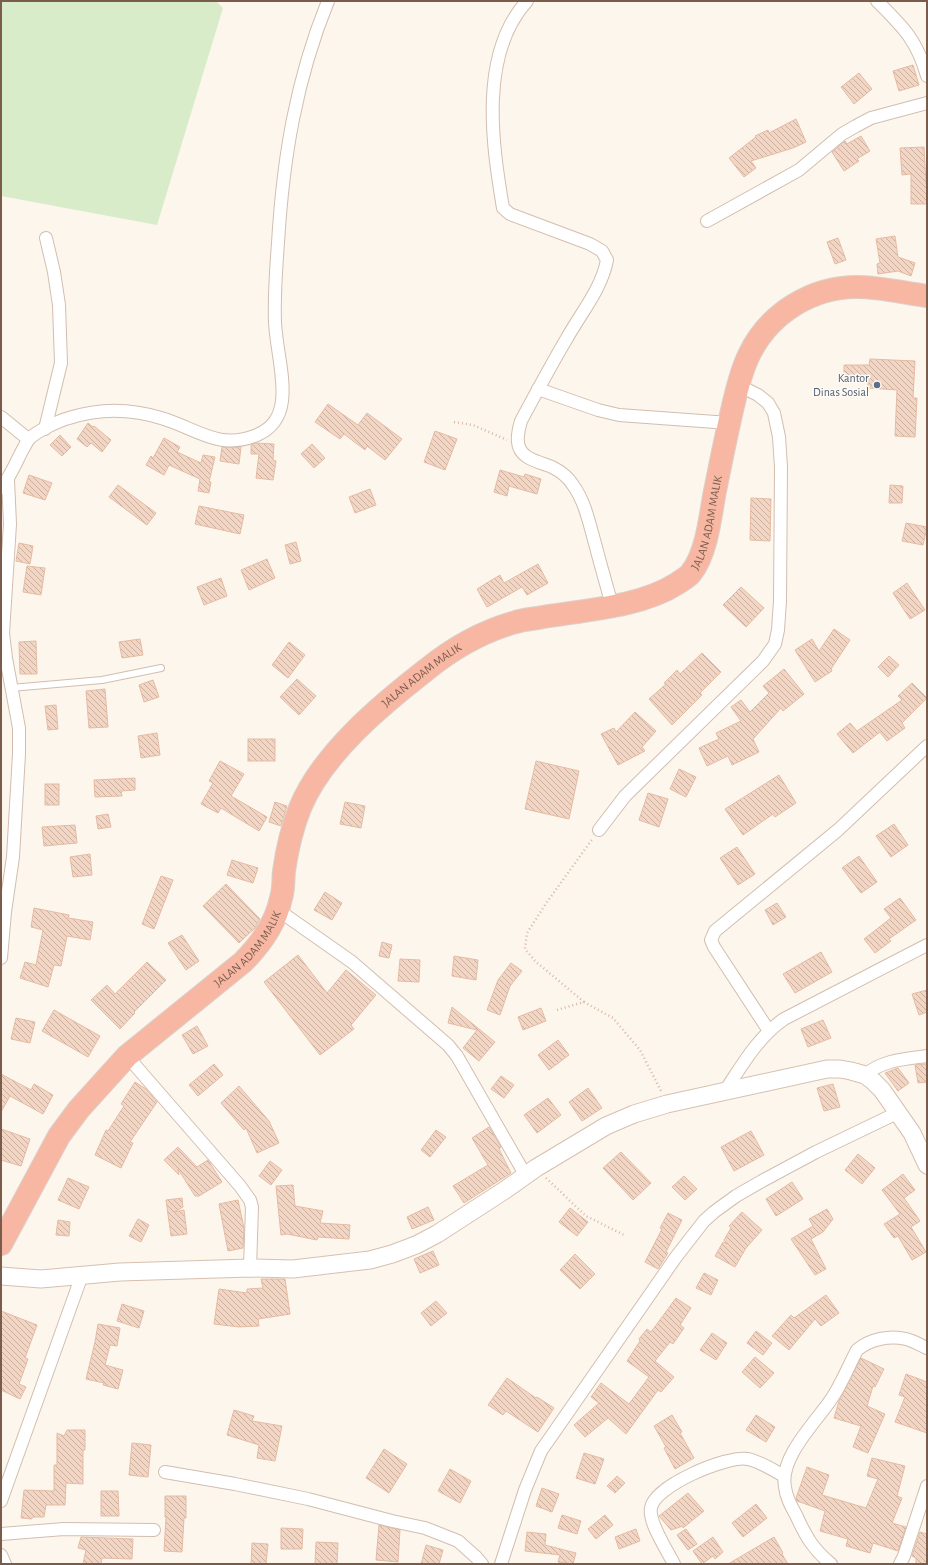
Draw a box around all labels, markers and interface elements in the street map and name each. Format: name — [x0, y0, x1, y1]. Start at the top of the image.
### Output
place label: Kantor Dinas Sosial — [813, 372, 869, 398]
marker: Kantor Dinas Sosial — [872, 380, 882, 390]
street label: JALAN ADAM MALIK — [689, 474, 724, 572]
street label: JALAN ADAM MALIK — [379, 641, 464, 709]
street label: JALAN ADAM MALIK — [212, 909, 283, 989]

